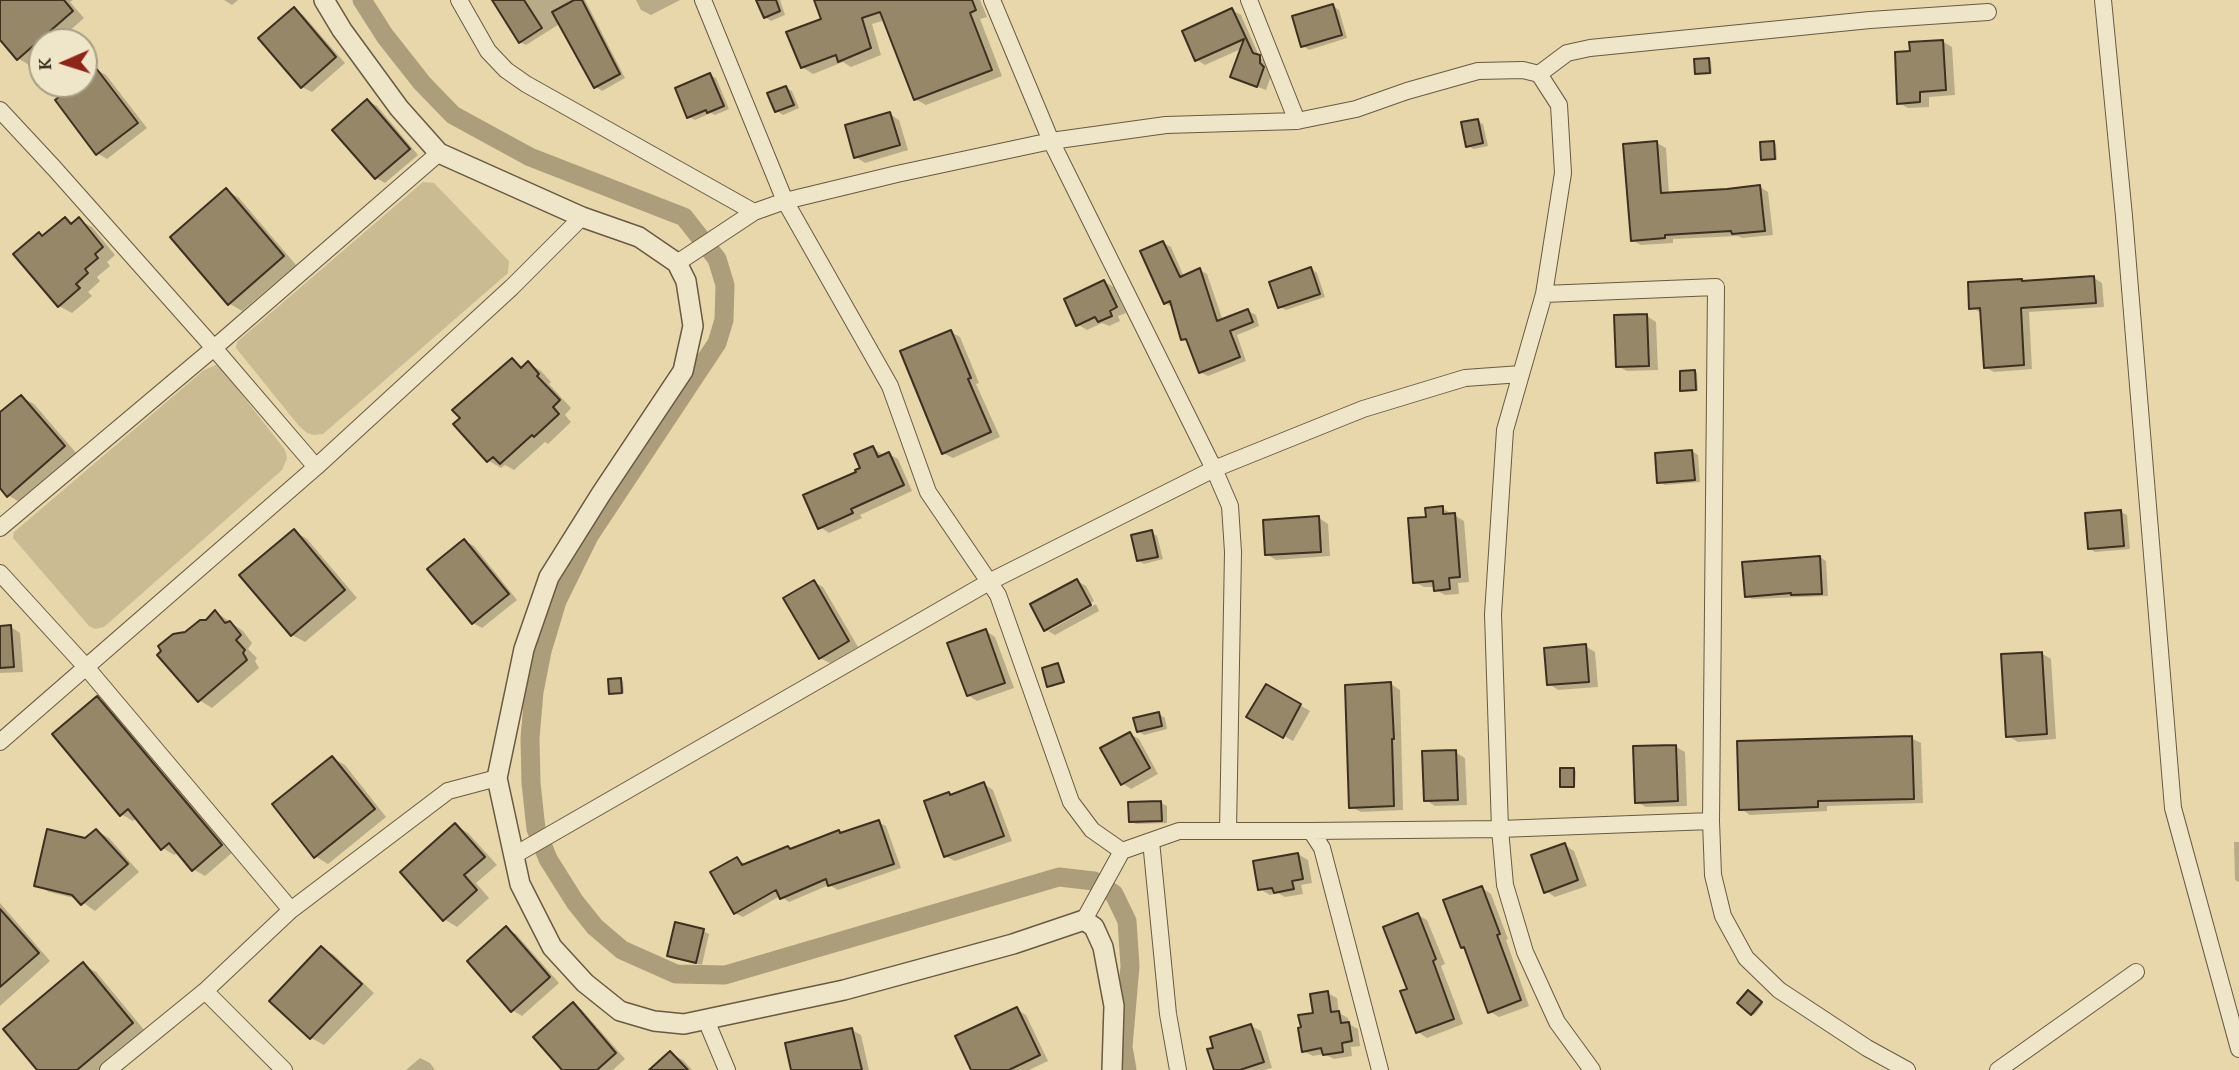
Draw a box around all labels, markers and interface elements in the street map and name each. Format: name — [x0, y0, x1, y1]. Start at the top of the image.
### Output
north arrow — [28, 28, 98, 98]
text: K — [30, 57, 58, 71]

